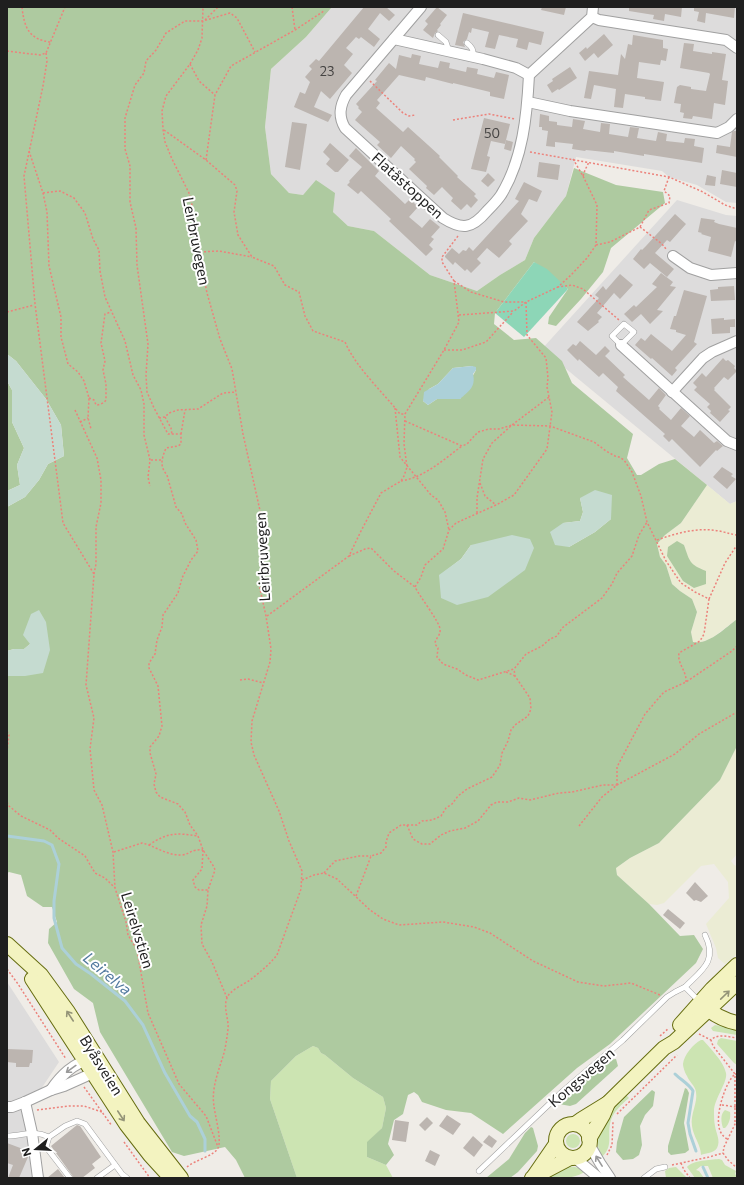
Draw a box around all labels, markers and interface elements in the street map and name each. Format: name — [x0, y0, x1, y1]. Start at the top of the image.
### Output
house number: 23 — [320, 63, 334, 79]
house number: 50 — [484, 125, 500, 141]
street label: Flatåstoppen — [368, 148, 448, 222]
street label: Leirbruvegen — [180, 195, 214, 287]
street label: Leirbruvegen — [251, 512, 273, 602]
street label: Leirelvstien — [118, 890, 158, 970]
water label: Leirelva — [80, 947, 136, 999]
one-way arrow — [720, 990, 730, 999]
one-way arrow — [66, 1011, 74, 1022]
street label: Byåsveien — [77, 1032, 127, 1098]
street label: Kongsvegen — [544, 1043, 618, 1111]
one-way arrow — [66, 1065, 77, 1073]
one-way arrow — [117, 1111, 125, 1122]
north arrow — [16, 1129, 56, 1169]
text: N — [19, 1146, 33, 1158]
one-way arrow — [595, 1156, 603, 1167]

